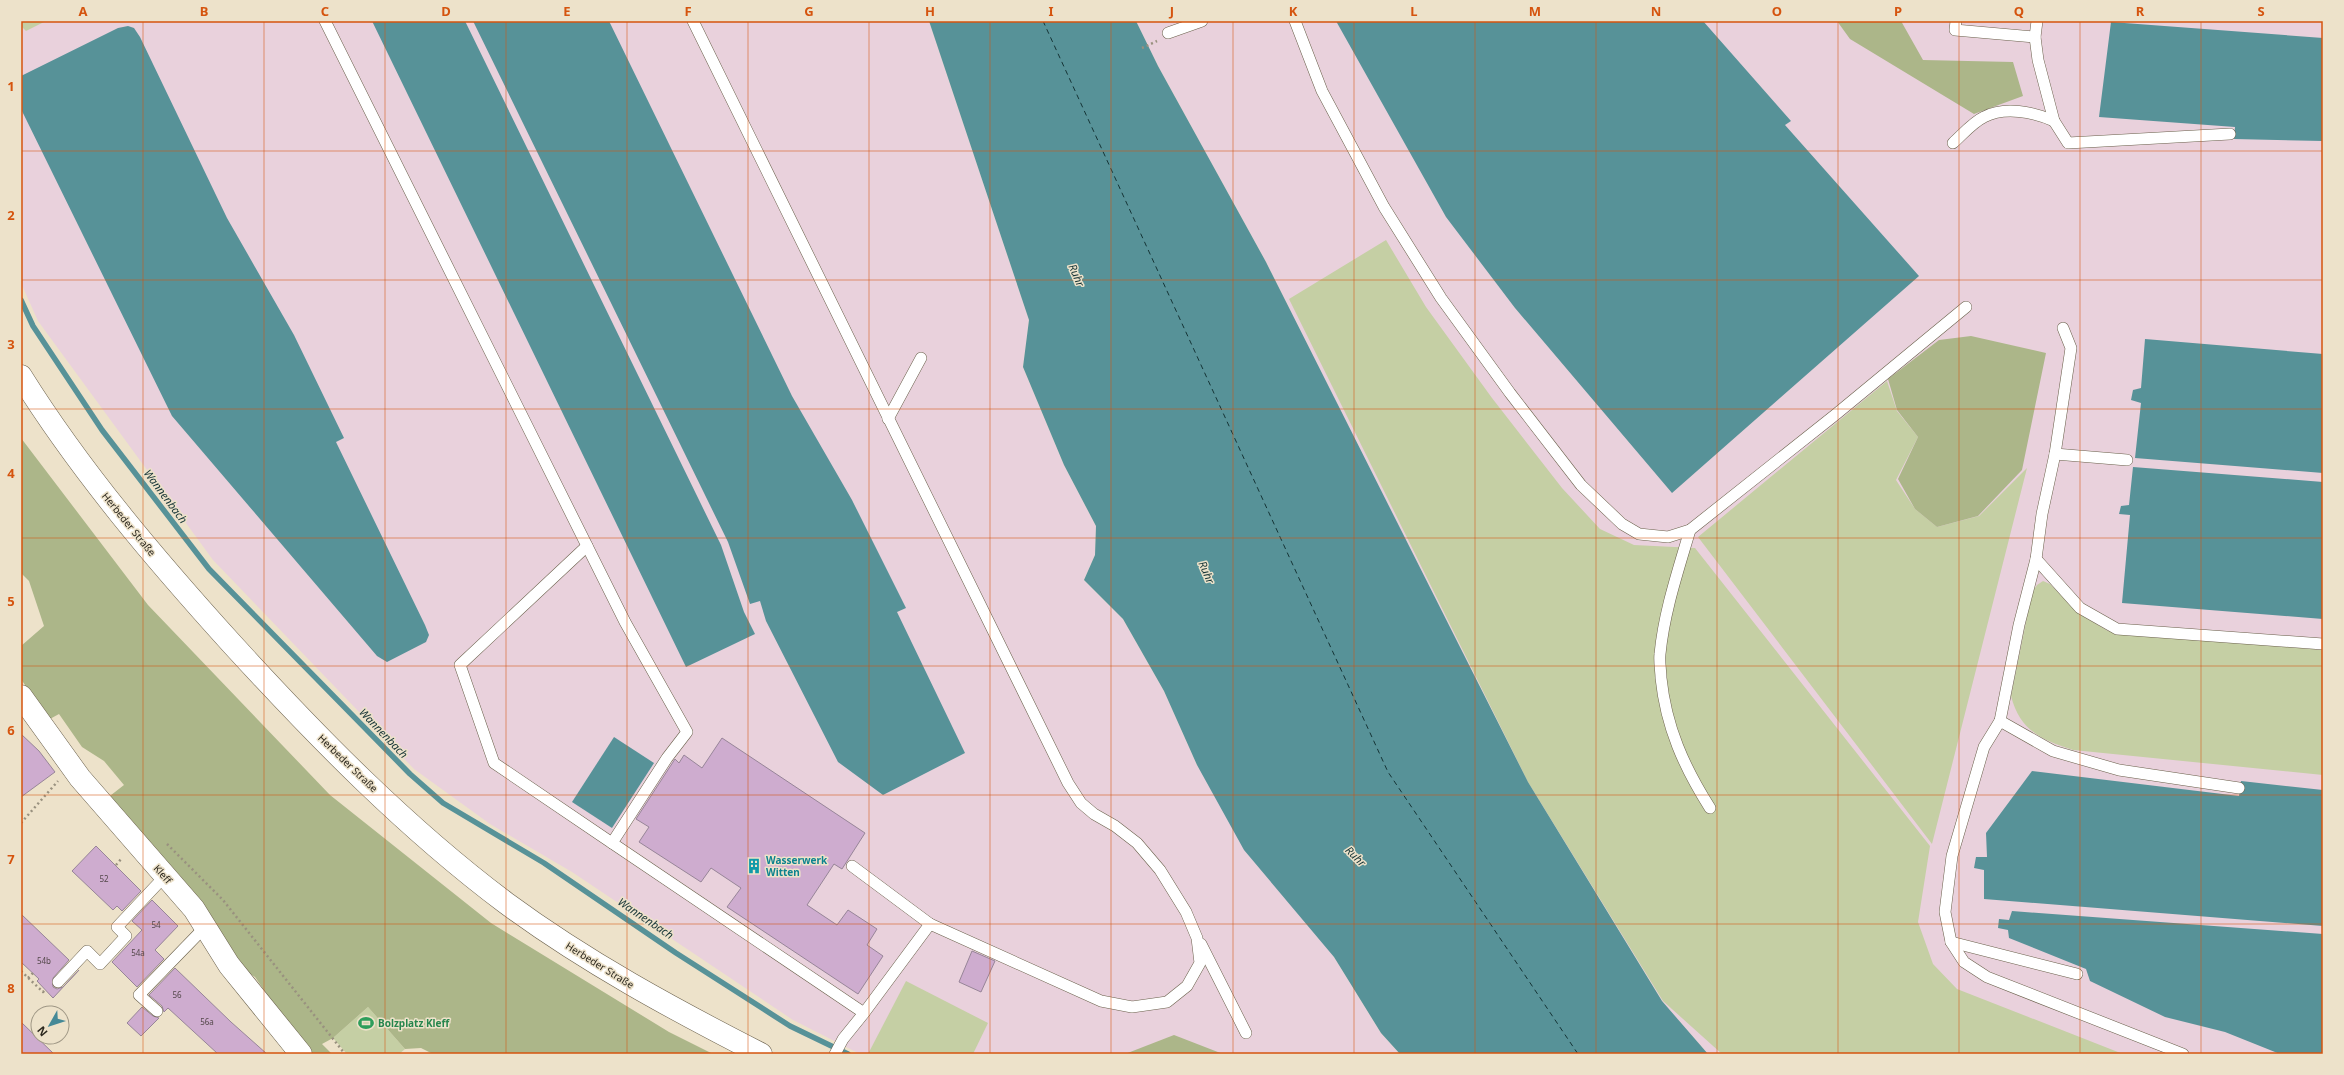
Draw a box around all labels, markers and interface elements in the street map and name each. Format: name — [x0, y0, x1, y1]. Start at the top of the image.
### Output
text: A — [79, 2, 88, 20]
text: B — [200, 2, 208, 20]
text: C — [321, 2, 329, 20]
text: D — [441, 2, 451, 20]
text: E — [563, 2, 571, 20]
text: F — [684, 2, 692, 20]
text: G — [804, 2, 814, 20]
text: H — [925, 2, 935, 20]
text: I — [1048, 2, 1054, 20]
text: J — [1169, 2, 1174, 20]
text: K — [1289, 2, 1298, 20]
text: L — [1410, 2, 1418, 20]
text: M — [1529, 2, 1541, 20]
text: N — [1651, 2, 1661, 20]
text: O — [1772, 2, 1782, 20]
text: P — [1894, 2, 1902, 20]
text: Q — [2014, 2, 2024, 20]
text: R — [2136, 2, 2145, 20]
text: S — [2257, 2, 2265, 20]
text: 1 — [7, 77, 15, 95]
text: 2 — [7, 206, 15, 224]
water label: Ruhr — [1065, 261, 1089, 289]
text: 3 — [7, 335, 15, 353]
text: 4 — [7, 464, 15, 482]
water label: Wannenbach — [141, 466, 191, 526]
street label: Herbeder Straße — [99, 489, 159, 559]
water label: Ruhr — [1195, 558, 1219, 586]
text: 5 — [7, 592, 15, 610]
water label: Wannenbach — [356, 705, 412, 761]
text: 6 — [7, 721, 15, 739]
street label: Herbeder Straße — [315, 731, 381, 795]
water label: Ruhr — [1342, 842, 1370, 870]
text: 7 — [7, 850, 15, 868]
place label: Wasserwerk Witten — [766, 853, 828, 879]
building icon: Wasserwerk Witten — [745, 857, 763, 875]
street label: Kleff — [151, 861, 176, 887]
house number: 52 — [99, 873, 109, 884]
water label: Wannenbach — [615, 894, 677, 942]
house number: 54 — [151, 919, 161, 930]
street label: Herbeder Straße — [563, 938, 637, 992]
house number: 54a — [131, 947, 145, 958]
house number: 54b — [37, 955, 51, 966]
text: 8 — [7, 979, 15, 997]
house number: 56 — [172, 989, 182, 1000]
north arrow — [30, 1005, 70, 1045]
sports icon: Bolzplatz Kleff — [357, 1014, 375, 1032]
house number: 56a — [200, 1016, 214, 1027]
place label: Bolzplatz Kleff — [378, 1016, 451, 1030]
text: N — [33, 1023, 50, 1040]

